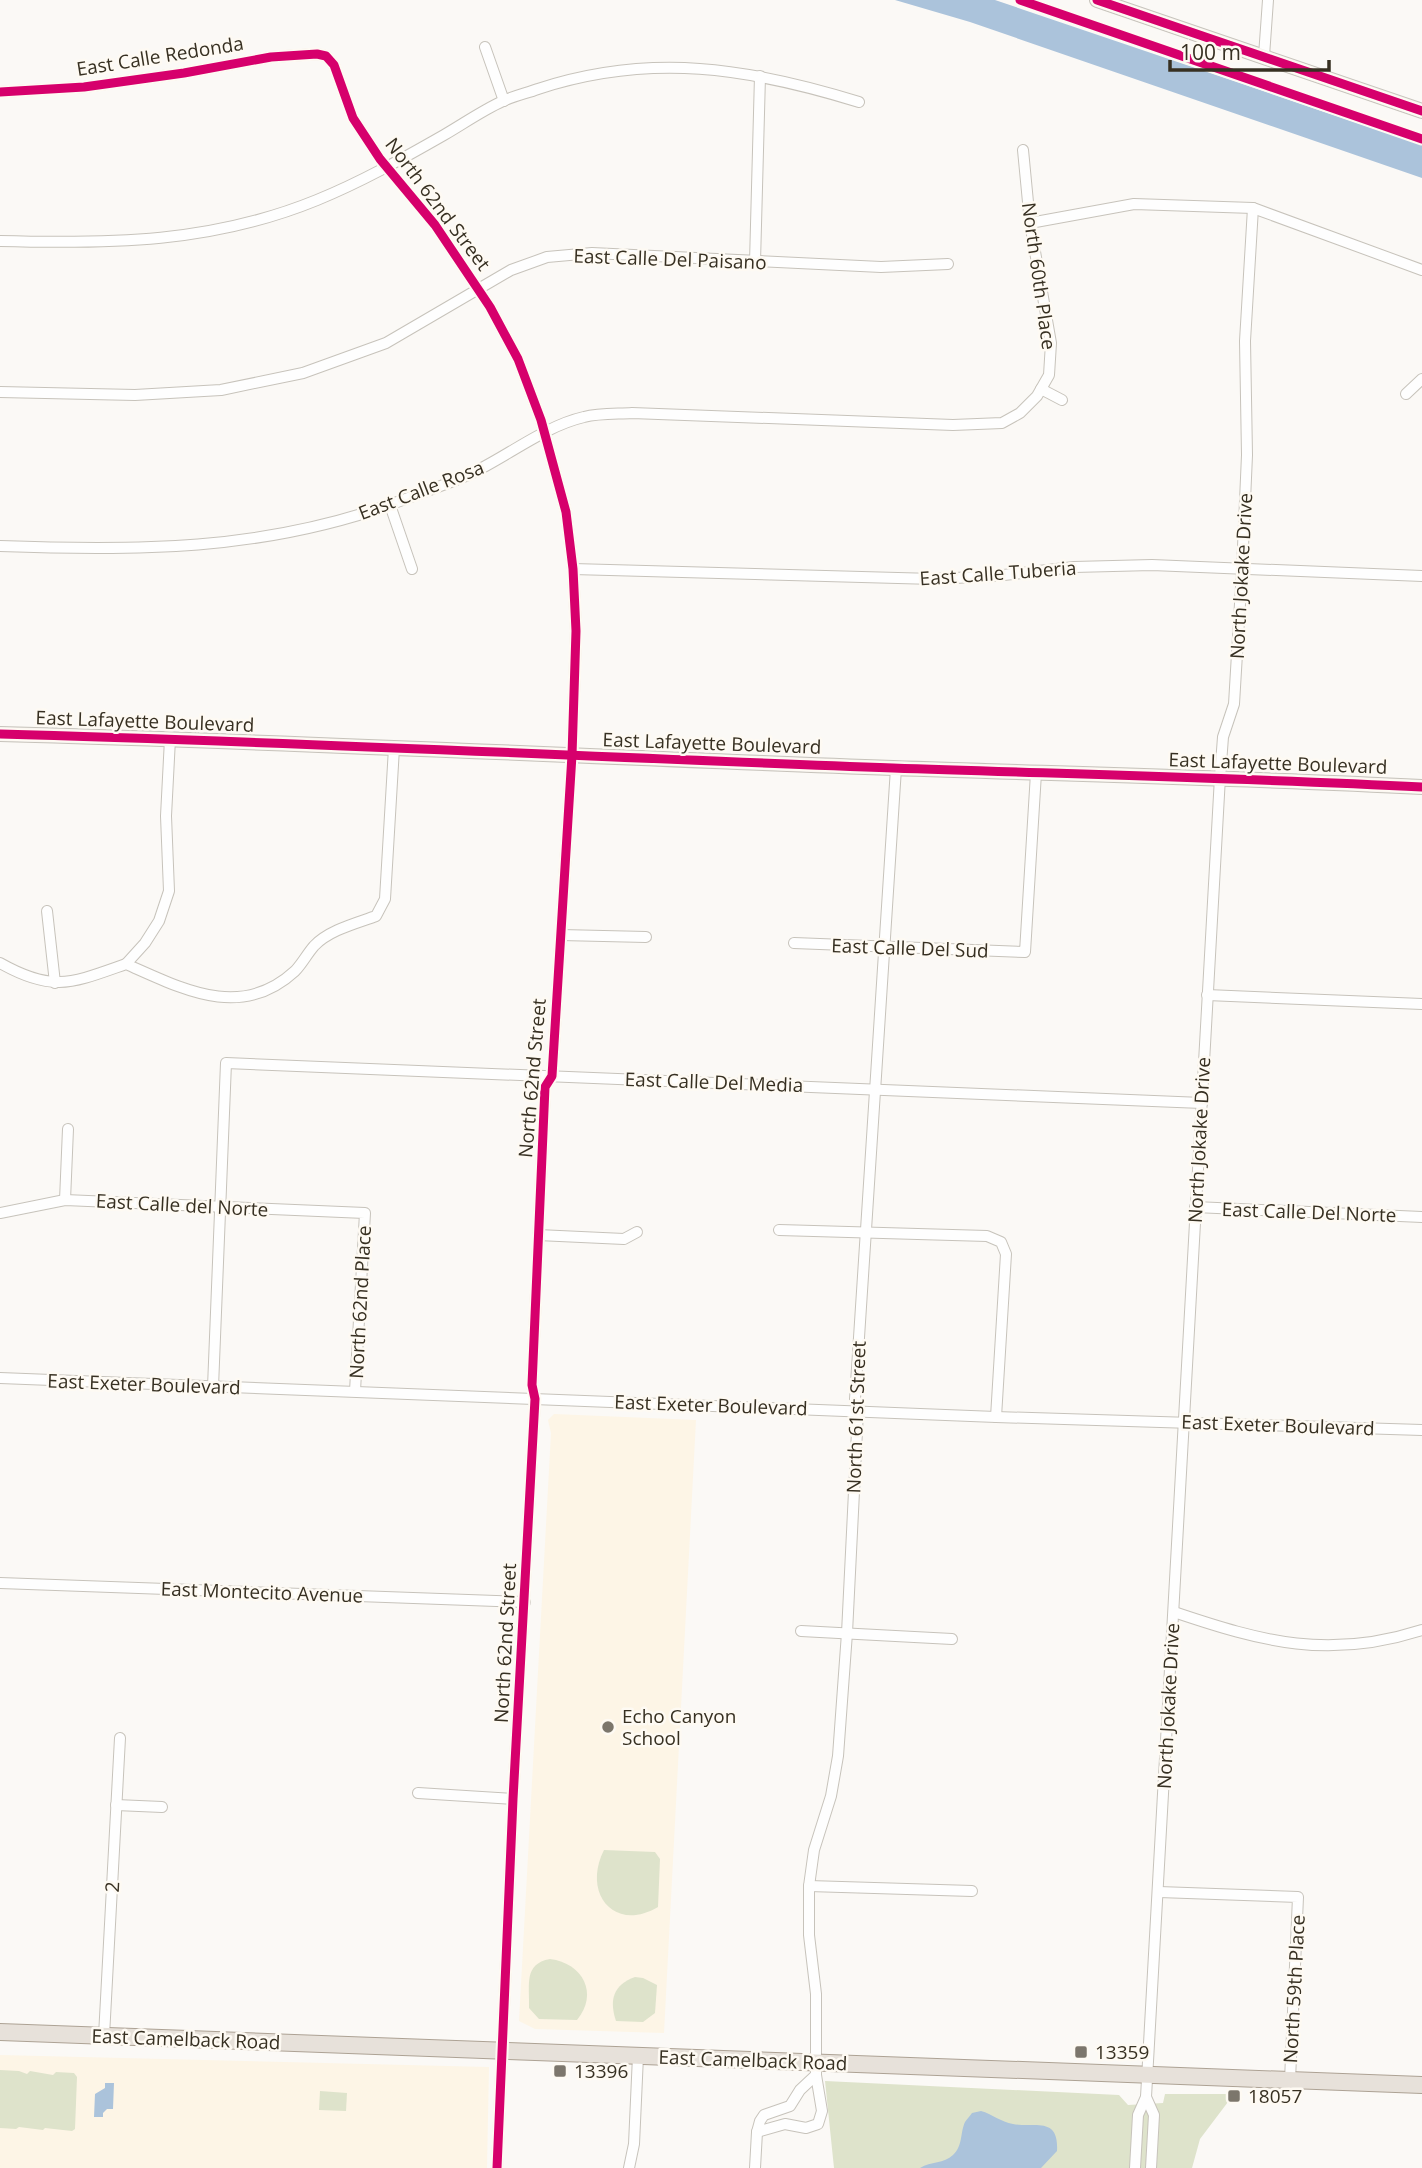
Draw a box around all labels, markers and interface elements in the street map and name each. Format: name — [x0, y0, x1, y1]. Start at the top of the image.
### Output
scale bar — [1170, 28, 1329, 72]
street label: East Calle Redonda — [75, 30, 245, 82]
text: 100 m — [1180, 38, 1241, 66]
street label: North 62nd Street — [380, 132, 497, 276]
street label: North 60th Place — [1016, 201, 1062, 351]
street label: East Calle Del Paisano — [573, 243, 767, 275]
street label: East Calle Rosa — [355, 454, 487, 526]
street label: North Jokake Drive — [1224, 492, 1258, 660]
street label: East Calle Tuberia — [919, 555, 1077, 591]
street label: East Lafayette Boulevard — [35, 704, 255, 738]
street label: East Lafayette Boulevard — [602, 726, 822, 760]
street label: East Lafayette Boulevard — [1168, 746, 1388, 780]
street label: East Calle Del Sud — [831, 932, 989, 964]
street label: North 62nd Street — [512, 997, 552, 1159]
street label: North Jokake Drive — [1182, 1056, 1216, 1224]
street label: East Calle Del Media — [624, 1066, 804, 1098]
street label: East Calle del Norte — [95, 1188, 269, 1222]
street label: East Calle Del Norte — [1221, 1196, 1397, 1228]
street label: North 62nd Place — [343, 1225, 377, 1379]
street label: North 61st Street — [840, 1340, 872, 1494]
street label: East Exeter Boulevard — [47, 1368, 241, 1400]
street label: East Exeter Boulevard — [614, 1389, 808, 1421]
street label: East Exeter Boulevard — [1181, 1409, 1375, 1441]
street label: North 62nd Street — [488, 1562, 522, 1724]
street label: East Montecito Avenue — [160, 1575, 364, 1609]
street label: North Jokake Drive — [1151, 1622, 1185, 1790]
place label: Echo Canyon School — [622, 1703, 736, 1751]
marker: Echo Canyon School — [600, 1719, 616, 1735]
street label: 2 — [99, 1881, 125, 1893]
street label: North 59th Place — [1277, 1914, 1311, 2064]
street label: East Camelback Road — [91, 2023, 281, 2055]
place label: 13359 — [1095, 2039, 1149, 2065]
street label: East Camelback Road — [658, 2044, 848, 2076]
marker: 13359 — [1073, 2044, 1089, 2060]
place label: 13396 — [574, 2058, 628, 2084]
marker: 13396 — [552, 2063, 568, 2079]
place label: 18057 — [1248, 2083, 1302, 2109]
marker: 18057 — [1226, 2088, 1242, 2104]

